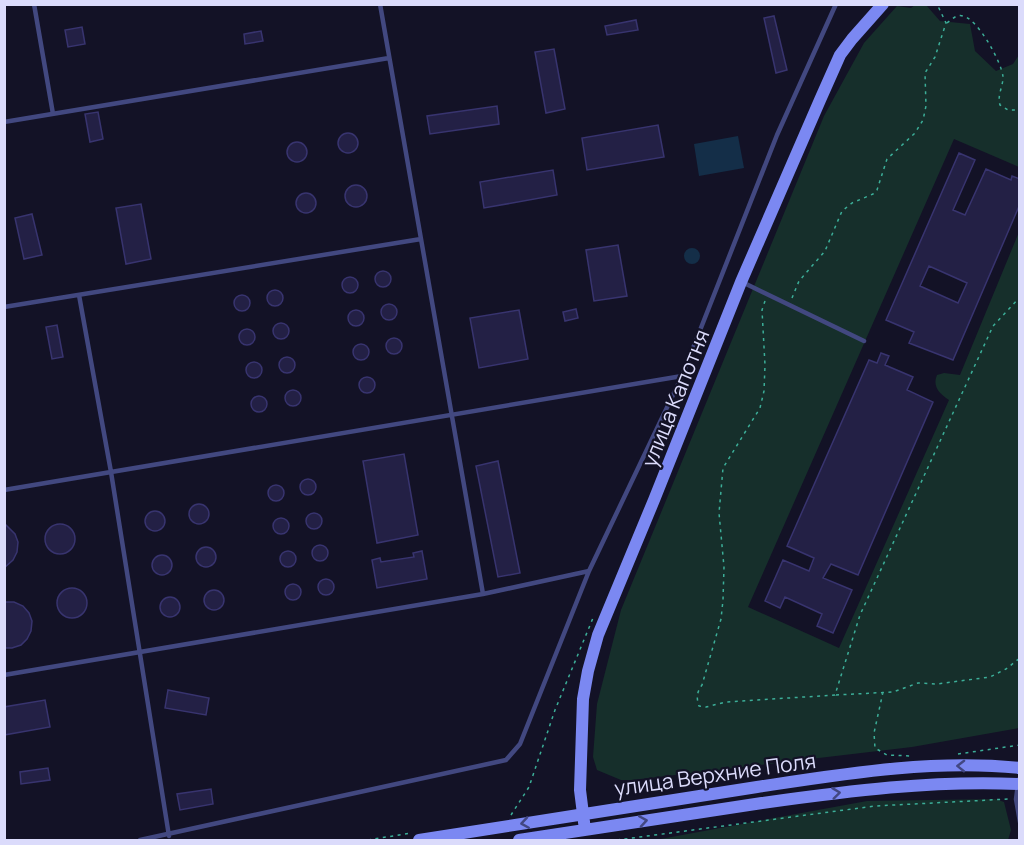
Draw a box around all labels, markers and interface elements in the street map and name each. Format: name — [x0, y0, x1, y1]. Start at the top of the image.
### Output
street label: улица Капотня — [635, 325, 715, 471]
street label: улица Верхние Поля — [612, 746, 818, 802]
one-way arrow — [957, 760, 966, 772]
one-way arrow — [831, 787, 840, 799]
one-way arrow — [638, 816, 647, 828]
one-way arrow — [520, 817, 529, 829]

